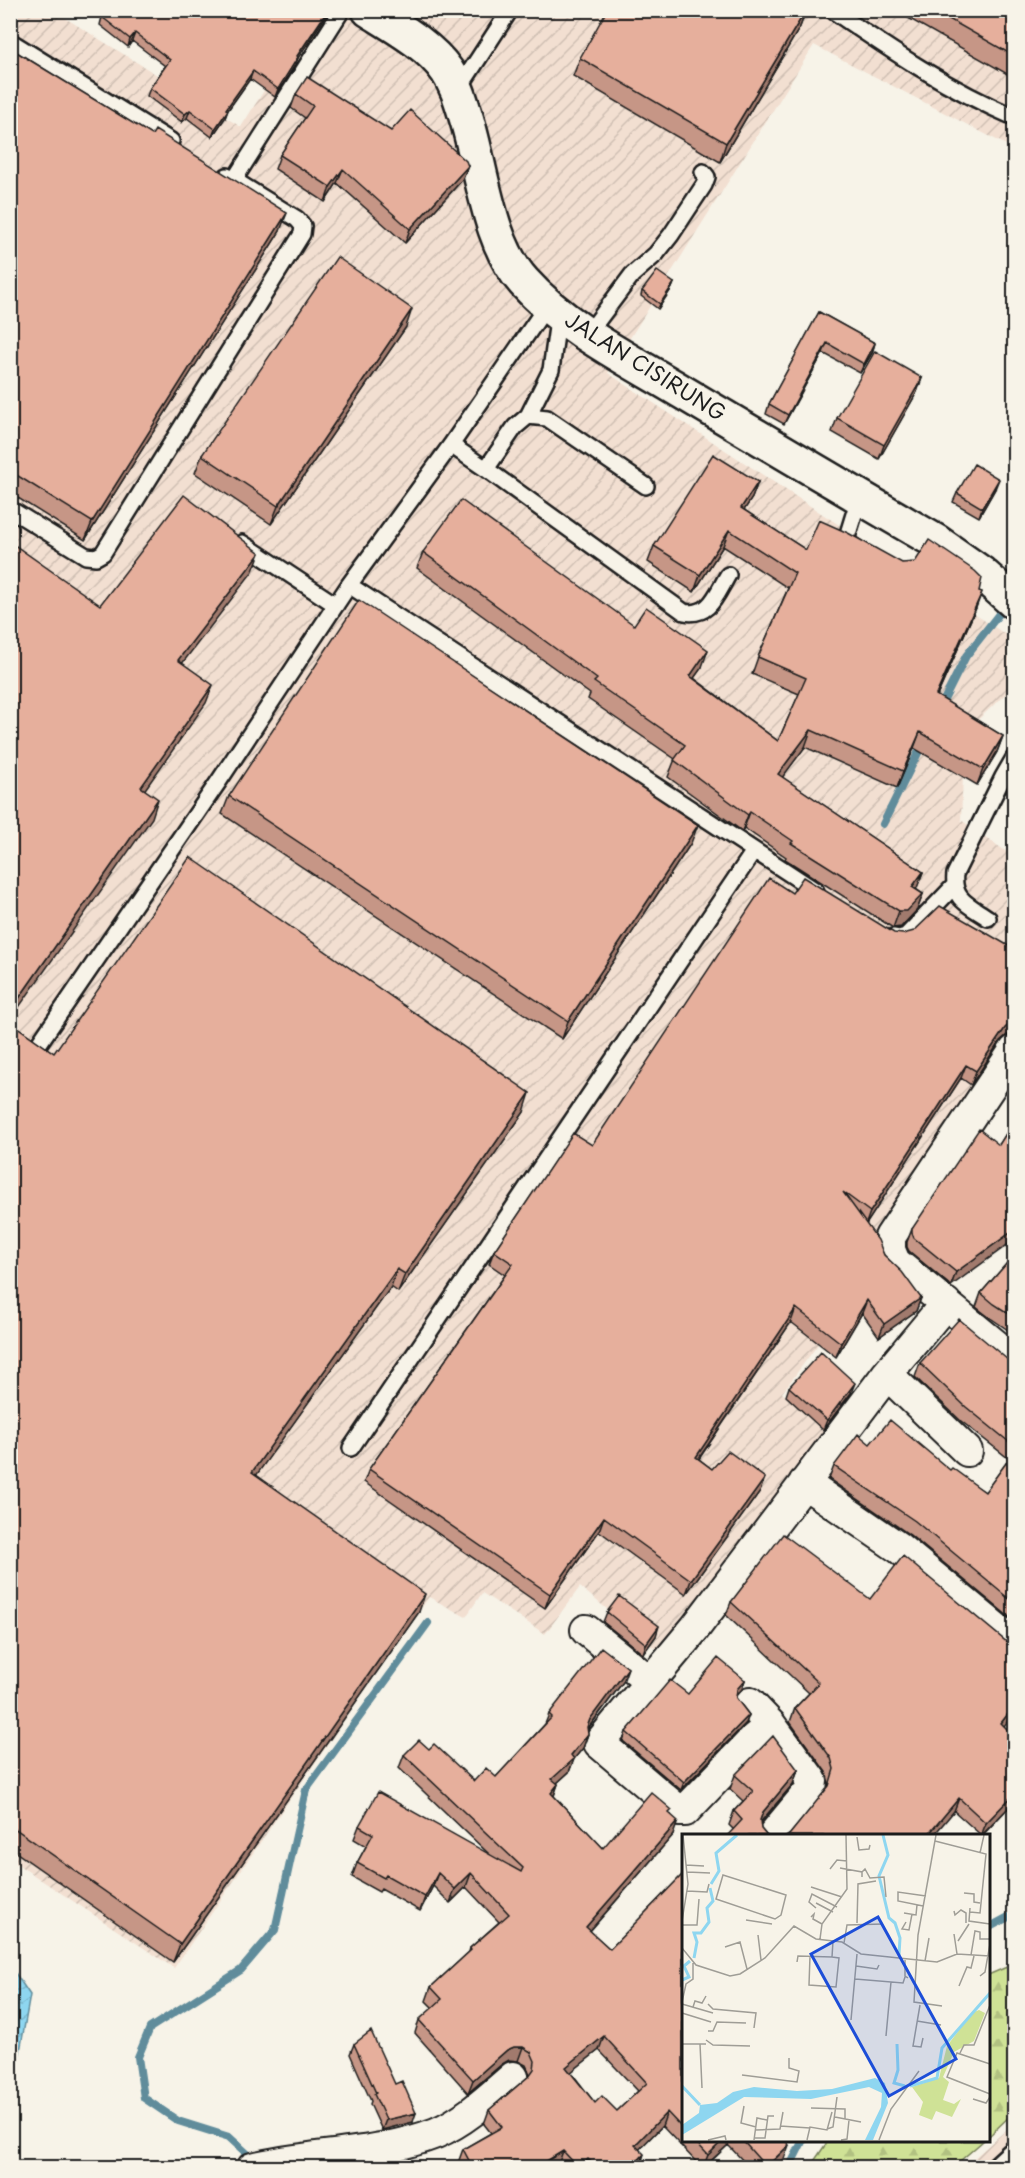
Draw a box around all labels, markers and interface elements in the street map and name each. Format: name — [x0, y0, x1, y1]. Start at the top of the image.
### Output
street label: JALAN CISIRUNG — [559, 303, 733, 428]
inset map — [682, 1834, 989, 2142]

